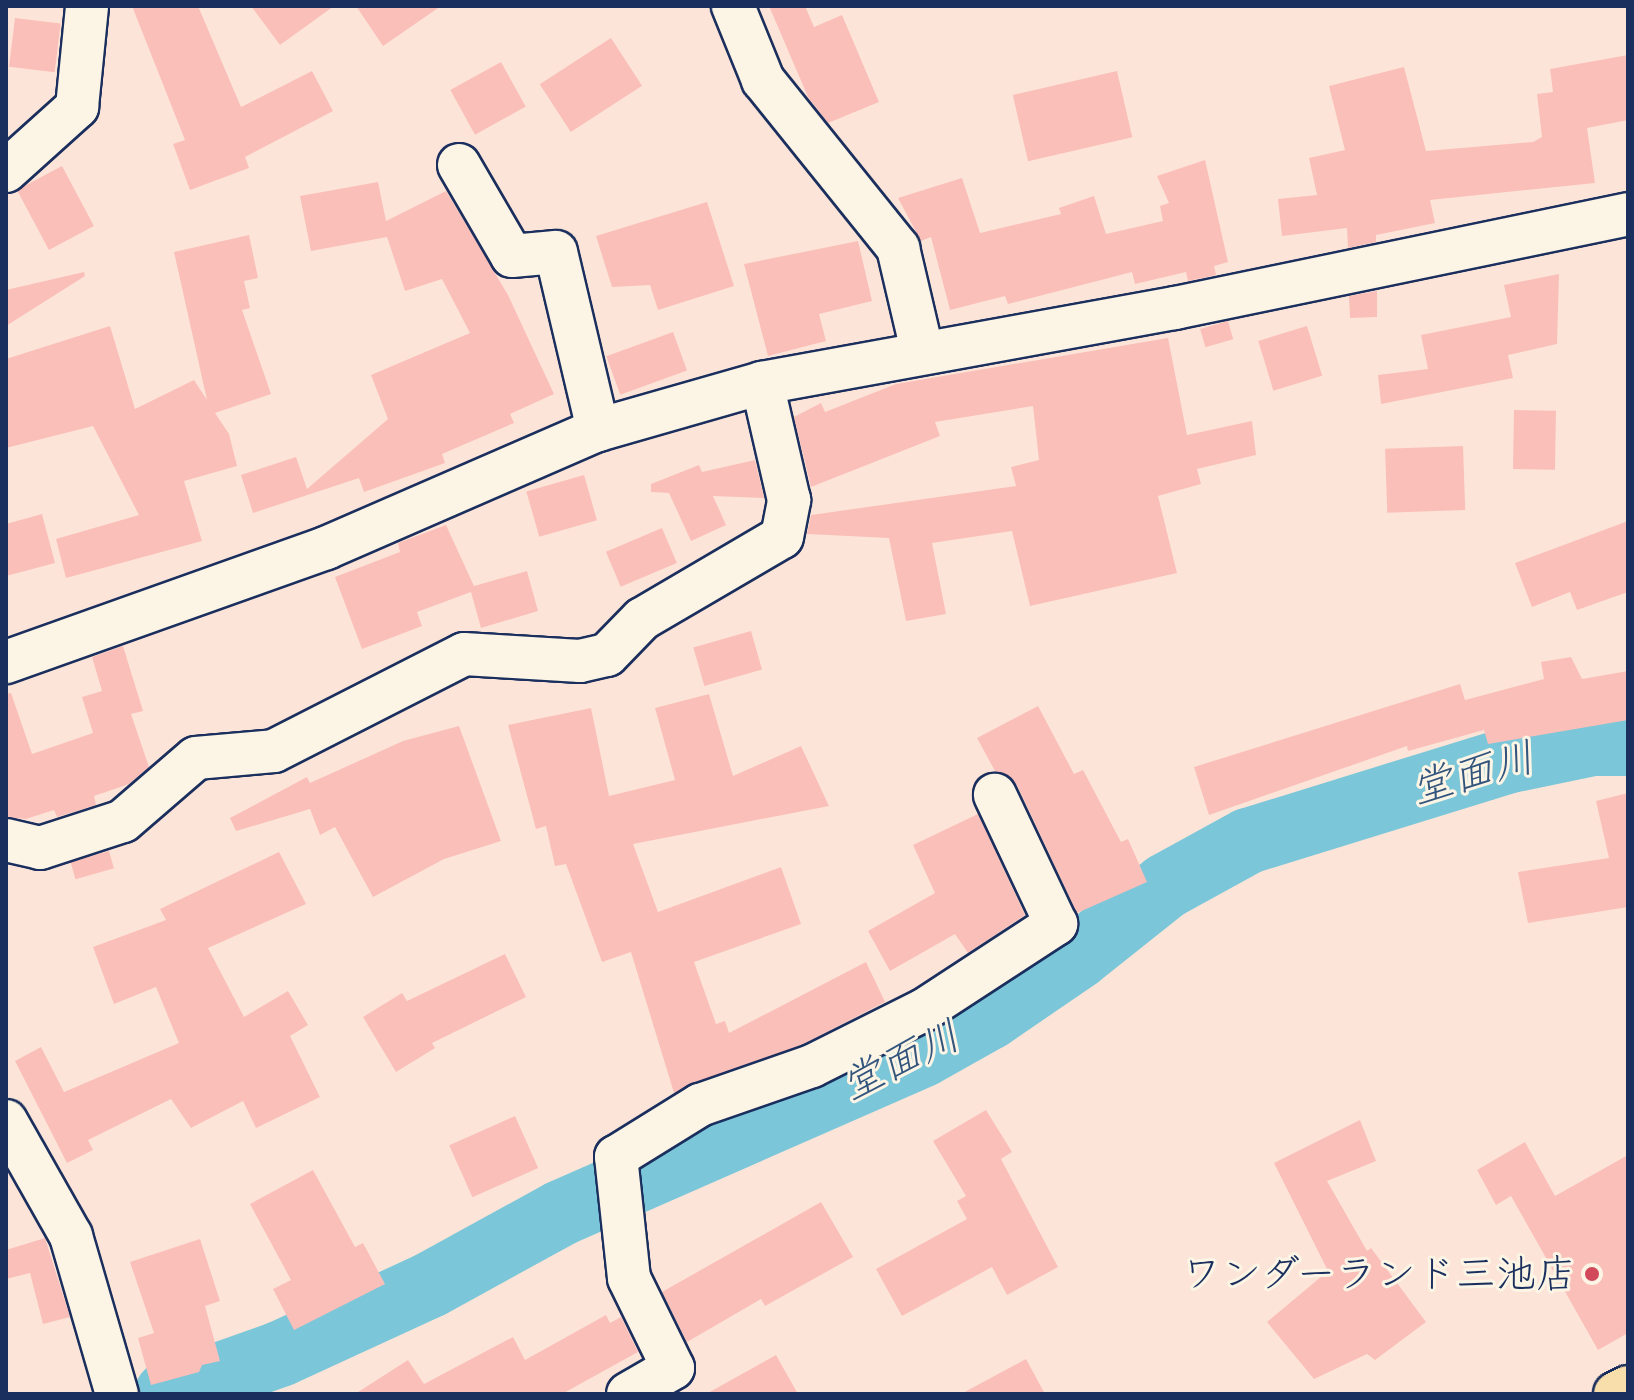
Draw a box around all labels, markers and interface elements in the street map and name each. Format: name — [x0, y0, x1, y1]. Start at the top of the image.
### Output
water label: 堂面川 — [1405, 732, 1541, 816]
water label: 堂面川 — [833, 1011, 969, 1111]
place label: ワンダーランド三池店 — [1180, 1250, 1576, 1298]
marker: ワンダーランド三池店 — [1583, 1265, 1601, 1283]

